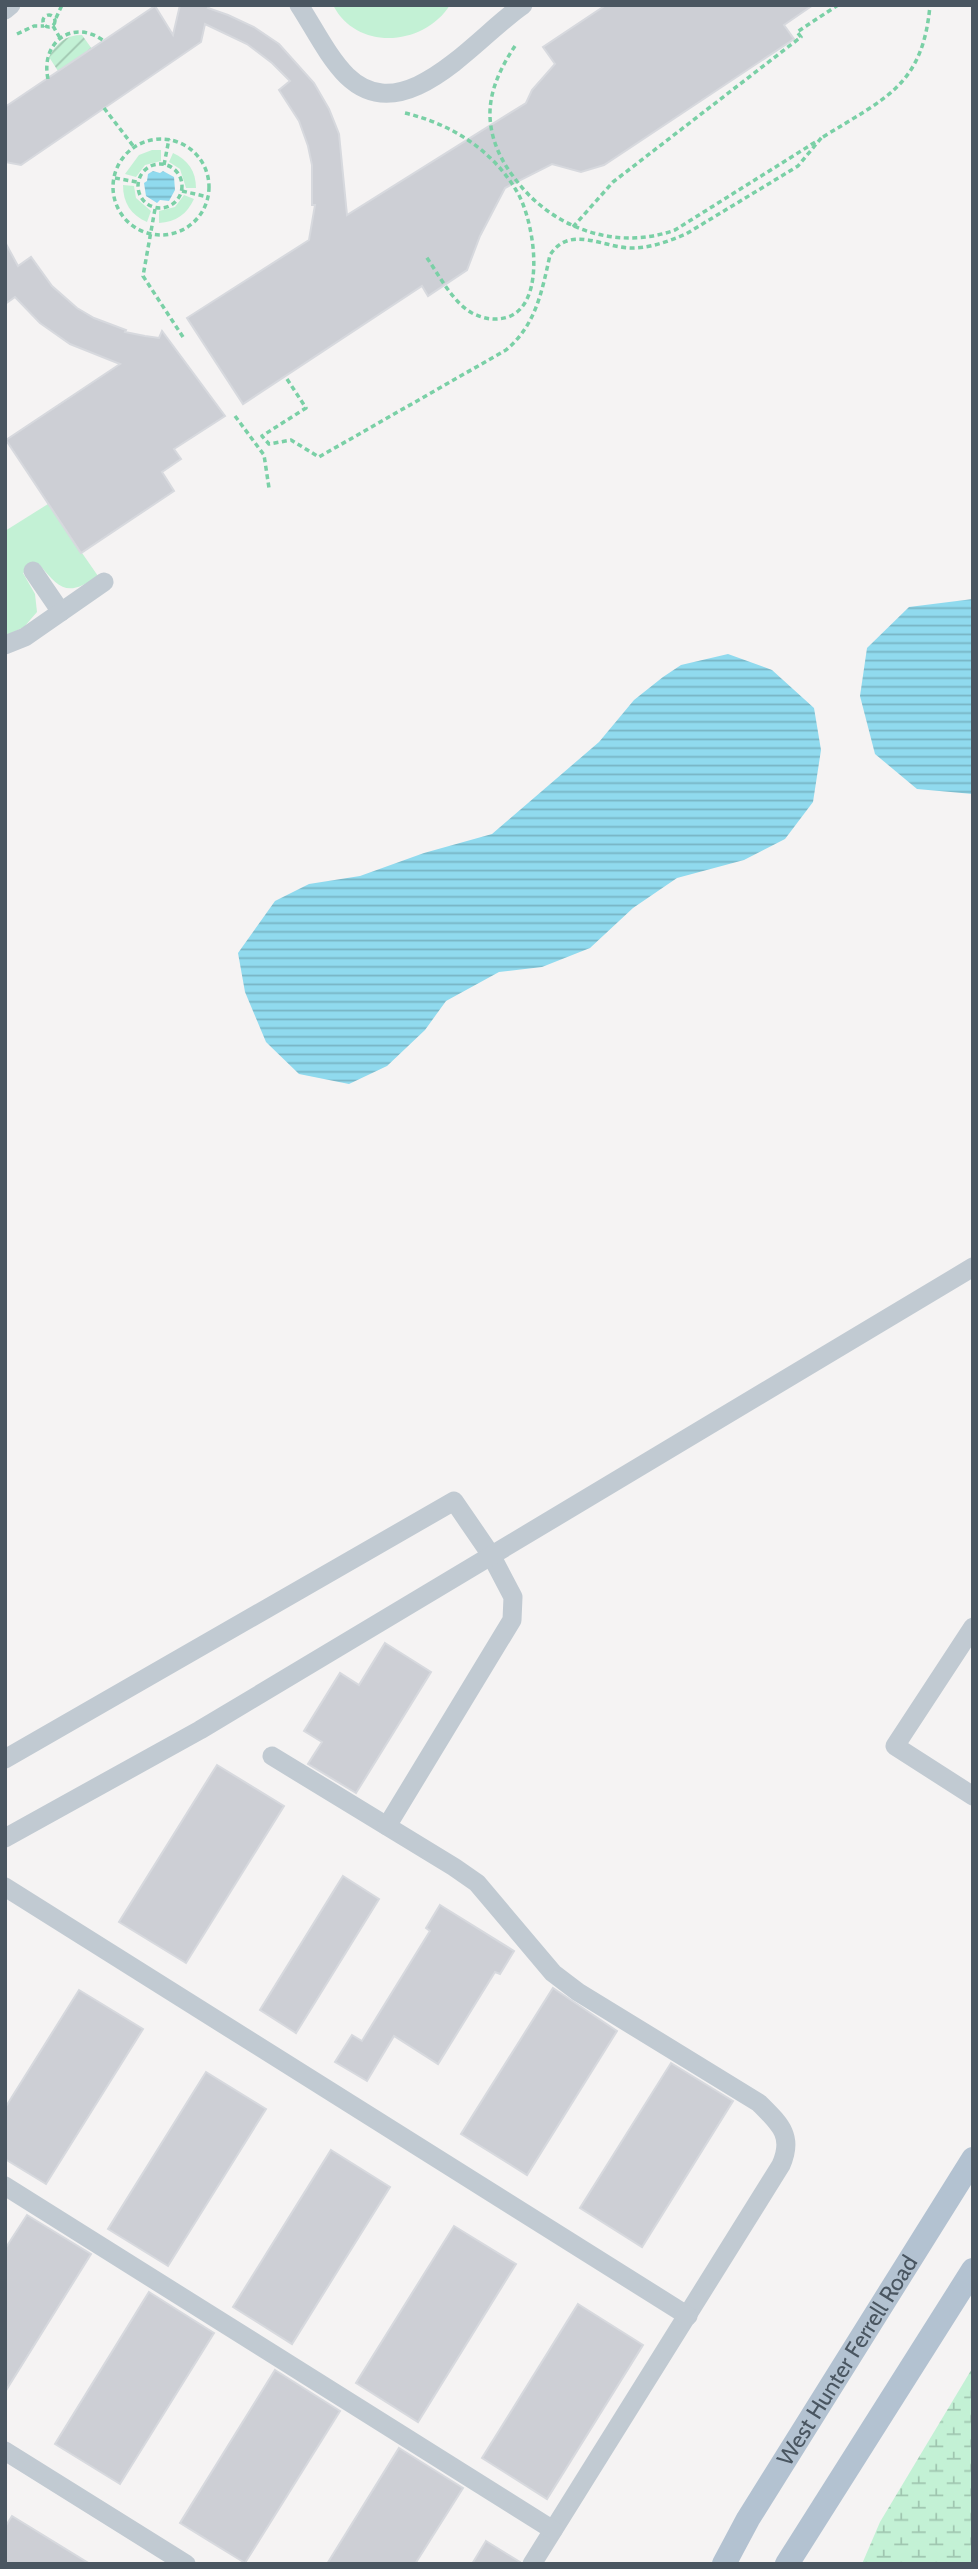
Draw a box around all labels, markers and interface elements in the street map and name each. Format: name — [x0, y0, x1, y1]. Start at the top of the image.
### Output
street label: West Hunter Ferrell Road — [771, 2250, 923, 2471]

